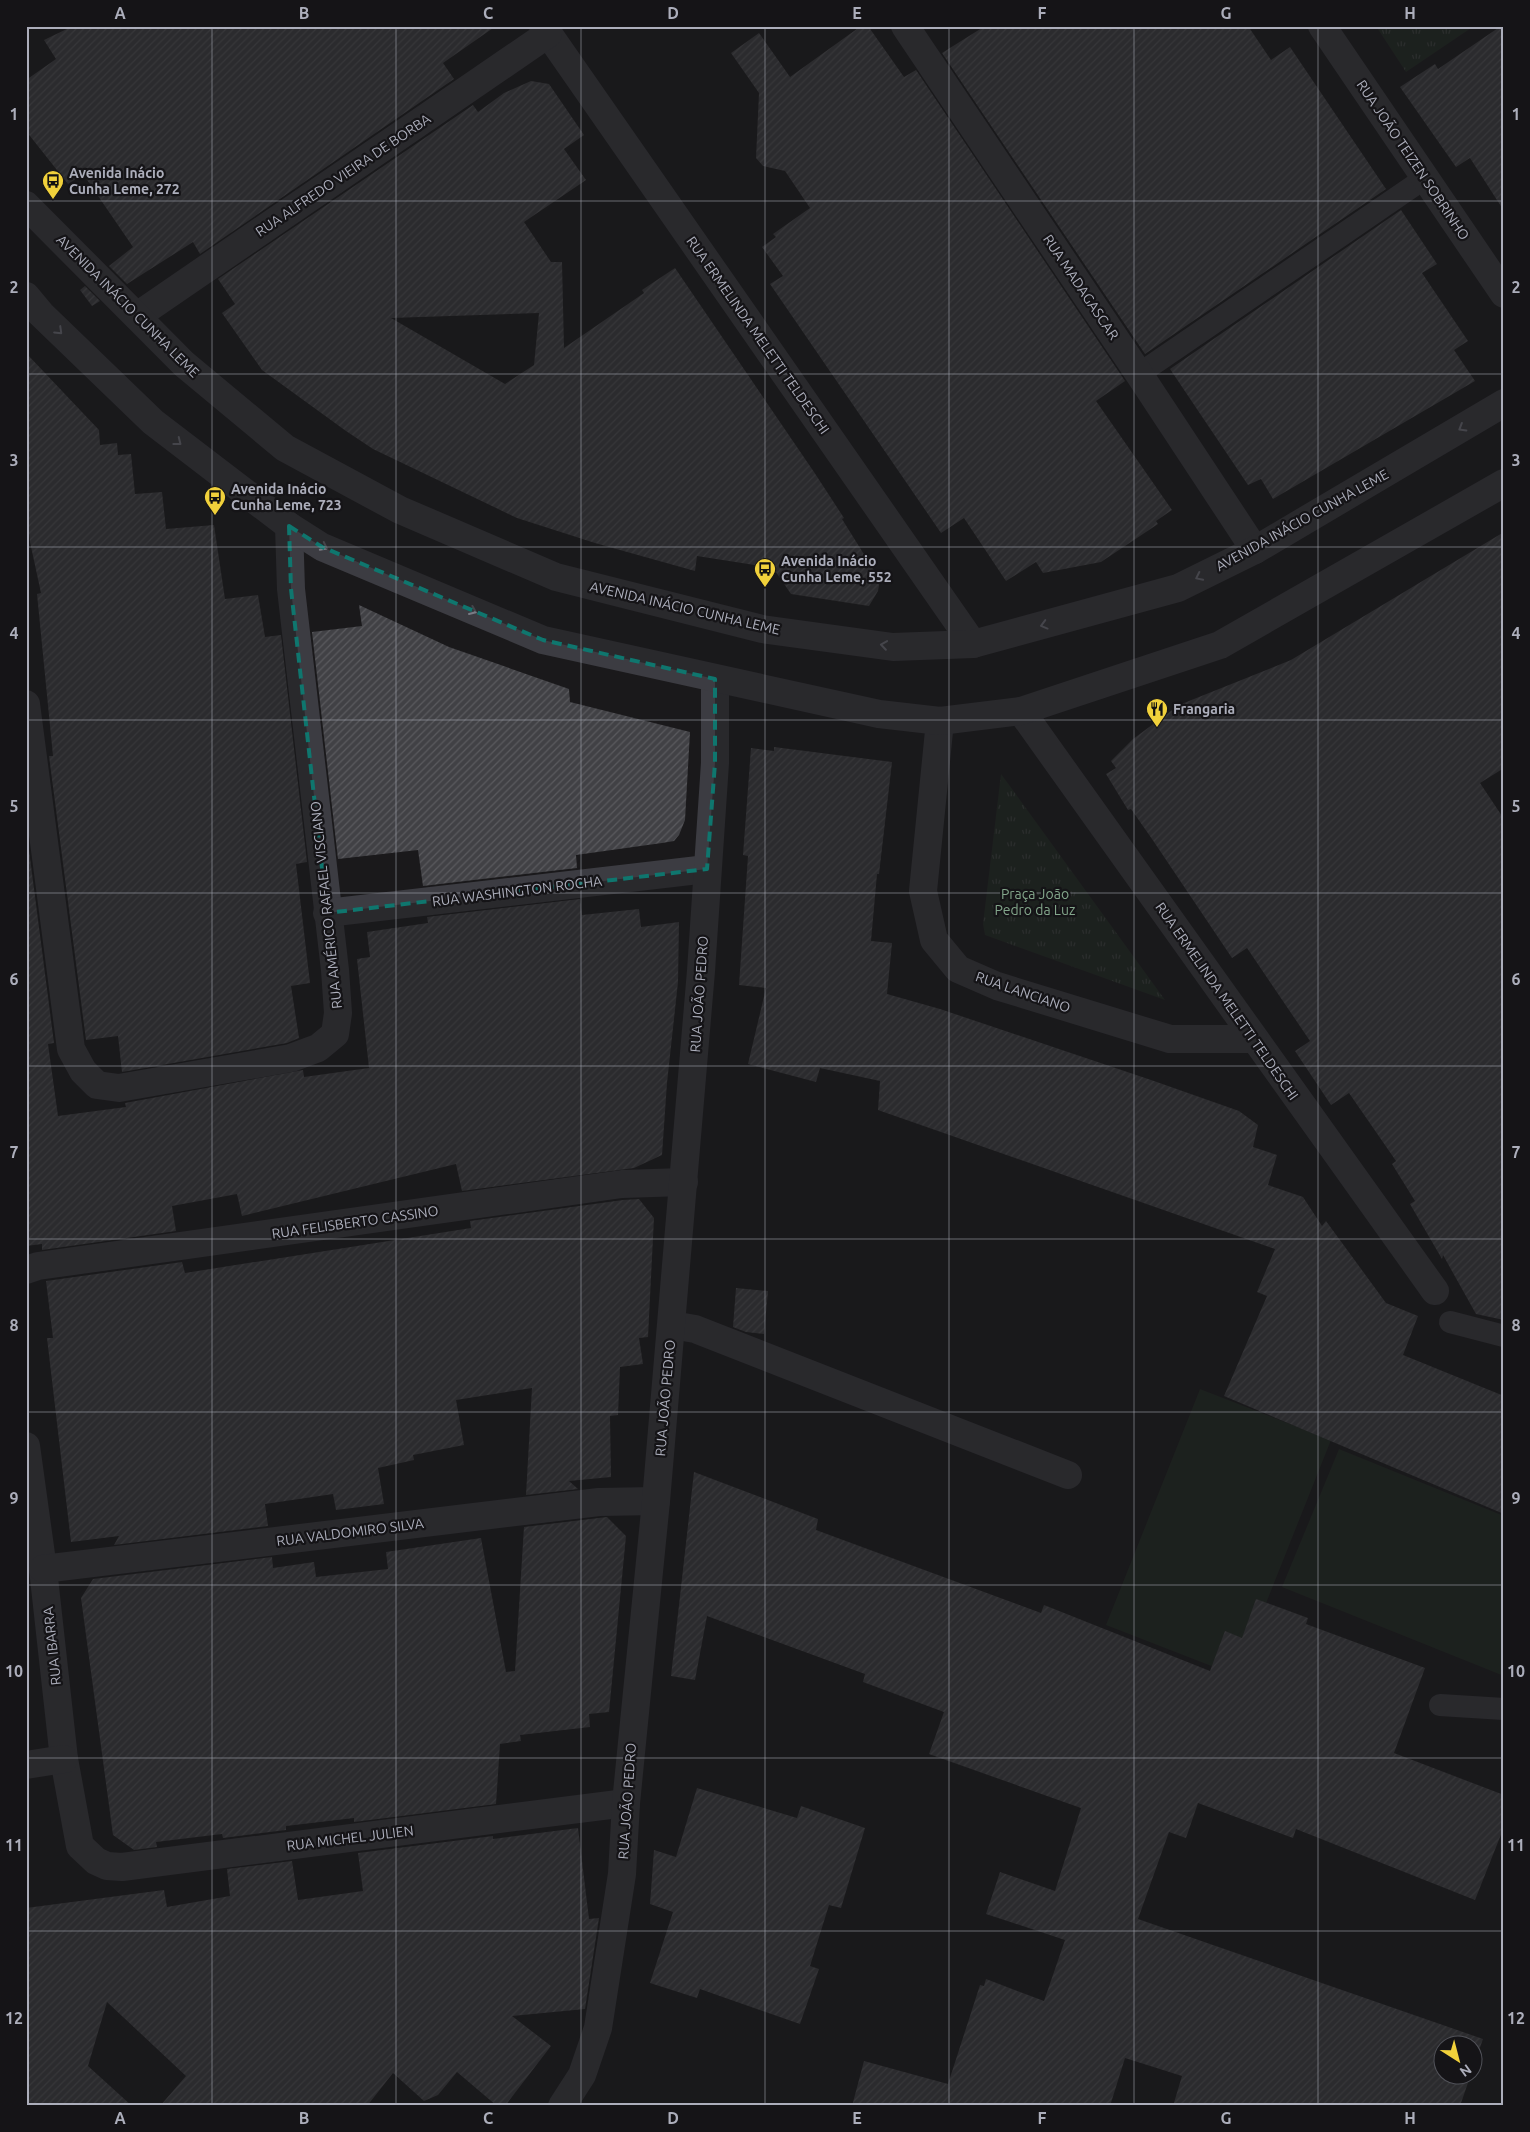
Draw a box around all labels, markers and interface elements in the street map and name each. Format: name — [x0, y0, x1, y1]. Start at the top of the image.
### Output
text: A — [114, 4, 126, 22]
text: B — [299, 4, 309, 22]
text: C — [483, 4, 493, 22]
text: D — [667, 4, 679, 22]
text: E — [852, 4, 862, 22]
text: F — [1038, 4, 1047, 22]
text: G — [1220, 4, 1232, 22]
text: H — [1404, 4, 1416, 22]
street label: RUA JOÃO TEIZEN SOBRINHO — [1353, 76, 1474, 243]
text: 1 — [9, 105, 19, 123]
text: 1 — [1511, 105, 1521, 123]
street label: RUA ALFREDO VIEIRA DE BORBA — [253, 110, 433, 240]
place label: Avenida Inácio Cunha Leme, 272 — [69, 165, 180, 197]
bus stop icon: Avenida Inácio Cunha Leme, 272 — [41, 169, 65, 200]
street label: AVENIDA INÁCIO CUNHA LEME — [53, 231, 203, 381]
street label: RUA MADAGASCAR — [1040, 231, 1122, 343]
street label: RUA ERMELINDA MELETTI TELDESCHI — [683, 233, 833, 437]
text: 2 — [9, 278, 19, 296]
text: 2 — [1511, 278, 1521, 296]
one-way arrow — [54, 325, 63, 334]
one-way arrow — [1458, 421, 1467, 431]
one-way arrow — [172, 436, 181, 444]
text: 3 — [9, 451, 19, 469]
text: 3 — [1511, 451, 1521, 469]
street label: AVENIDA INÁCIO CUNHA LEME — [1212, 465, 1391, 574]
place label: Avenida Inácio Cunha Leme, 723 — [231, 481, 342, 513]
bus stop icon: Avenida Inácio Cunha Leme, 723 — [203, 485, 227, 516]
one-way arrow — [319, 541, 328, 551]
place label: Avenida Inácio Cunha Leme, 552 — [781, 553, 892, 585]
bus stop icon: Avenida Inácio Cunha Leme, 552 — [753, 557, 777, 588]
one-way arrow — [1195, 571, 1204, 581]
street label: AVENIDA INÁCIO CUNHA LEME — [588, 577, 782, 638]
one-way arrow — [468, 605, 477, 615]
one-way arrow — [1040, 619, 1048, 630]
text: 4 — [9, 624, 19, 642]
text: 4 — [1511, 624, 1521, 642]
one-way arrow — [880, 641, 888, 651]
restaurant icon: Frangaria — [1145, 697, 1169, 728]
place label: Frangaria — [1173, 701, 1235, 717]
text: 5 — [9, 797, 19, 815]
text: 5 — [1511, 797, 1521, 815]
street label: RUA AMÉRICO RAFAEL VISCIANO — [306, 800, 345, 1010]
street label: RUA WASHINGTON ROCHA — [431, 873, 603, 909]
park label: Praça João Pedro da Luz — [995, 886, 1075, 918]
street label: RUA ERMELINDA MELETTI TELDESCHI — [1152, 899, 1302, 1103]
street label: RUA JOÃO PEDRO — [686, 935, 711, 1053]
street label: RUA LANCIANO — [973, 968, 1073, 1016]
text: 6 — [9, 970, 19, 988]
text: 6 — [1511, 970, 1521, 988]
text: 7 — [9, 1143, 19, 1161]
text: 7 — [1511, 1143, 1521, 1161]
street label: RUA FELISBERTO CASSINO — [271, 1202, 440, 1242]
text: 8 — [9, 1316, 19, 1334]
text: 8 — [1511, 1316, 1521, 1334]
street label: RUA JOÃO PEDRO — [651, 1339, 678, 1457]
text: 9 — [9, 1489, 19, 1507]
text: 9 — [1511, 1489, 1521, 1507]
street label: RUA VALDOMIRO SILVA — [275, 1515, 425, 1549]
street label: RUA IBARRA — [40, 1606, 64, 1686]
text: 10 — [5, 1662, 23, 1680]
text: 10 — [1507, 1662, 1525, 1680]
street label: RUA JOÃO PEDRO — [614, 1742, 639, 1860]
street label: RUA MICHEL JULIEN — [286, 1822, 414, 1854]
text: 11 — [5, 1836, 23, 1854]
text: 11 — [1507, 1836, 1525, 1854]
text: 12 — [5, 2009, 23, 2027]
text: 12 — [1507, 2009, 1525, 2027]
north arrow — [1432, 2034, 1482, 2084]
text: N — [1457, 2061, 1475, 2080]
text: A — [114, 2109, 126, 2127]
text: B — [299, 2109, 309, 2127]
text: C — [483, 2109, 493, 2127]
text: D — [667, 2109, 679, 2127]
text: E — [852, 2109, 862, 2127]
text: F — [1038, 2109, 1047, 2127]
text: G — [1220, 2109, 1232, 2127]
text: H — [1404, 2109, 1416, 2127]

